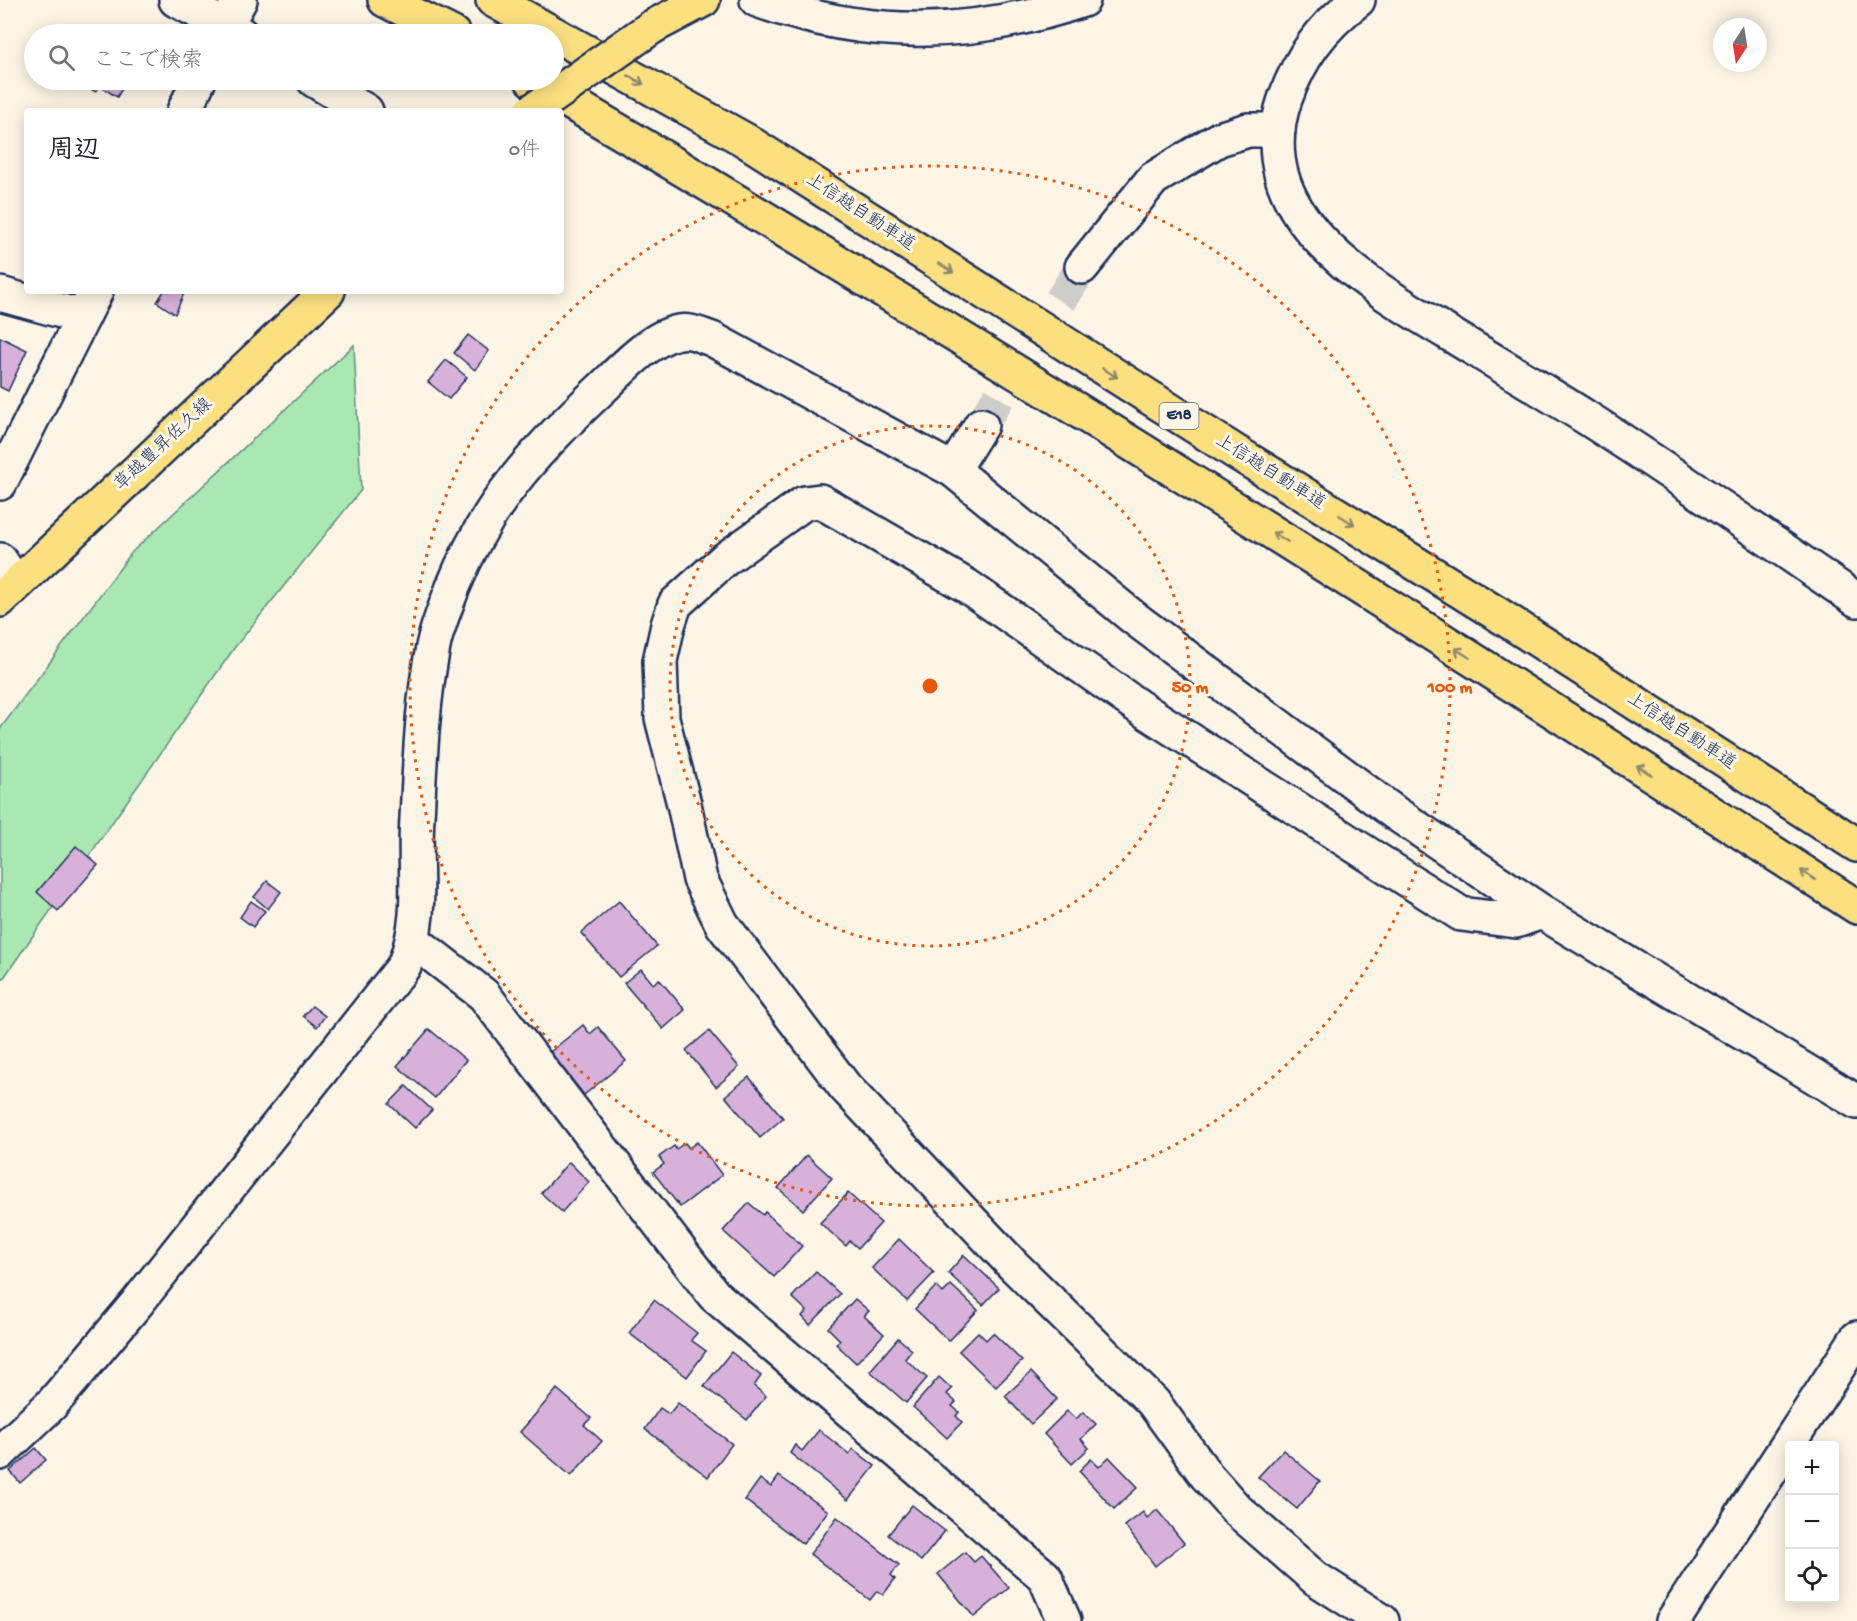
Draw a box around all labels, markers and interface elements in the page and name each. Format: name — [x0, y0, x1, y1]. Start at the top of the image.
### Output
north arrow — [1713, 18, 1767, 72]
search box — [24, 24, 564, 90]
icon: search — [45, 41, 78, 74]
text: ここで検索 — [93, 49, 203, 75]
one-way arrow — [627, 74, 644, 86]
text: 周辺 — [48, 137, 100, 168]
text: 0件 — [509, 140, 540, 163]
street label: 上信越自動車道 — [801, 169, 919, 256]
one-way arrow — [937, 263, 954, 275]
one-way arrow — [1102, 366, 1119, 379]
street label: 草越豊昇佐久線 — [110, 394, 217, 496]
road number: E18 — [1160, 403, 1198, 429]
street label: 上信越自動車道 — [1211, 430, 1330, 515]
one-way arrow — [1338, 515, 1355, 527]
one-way arrow — [1272, 531, 1289, 543]
one-way arrow — [1454, 646, 1471, 659]
centre of rings — [920, 676, 940, 696]
text: 50 m — [1172, 678, 1209, 699]
text: 100 m — [1427, 678, 1473, 699]
street label: 上信越自動車道 — [1622, 688, 1740, 775]
one-way arrow — [1636, 763, 1653, 775]
one-way arrow — [1800, 869, 1817, 881]
map controls — [1785, 1441, 1839, 1603]
button: + — [1785, 1441, 1839, 1495]
button: − — [1785, 1495, 1839, 1549]
button: locate — [1785, 1549, 1839, 1603]

